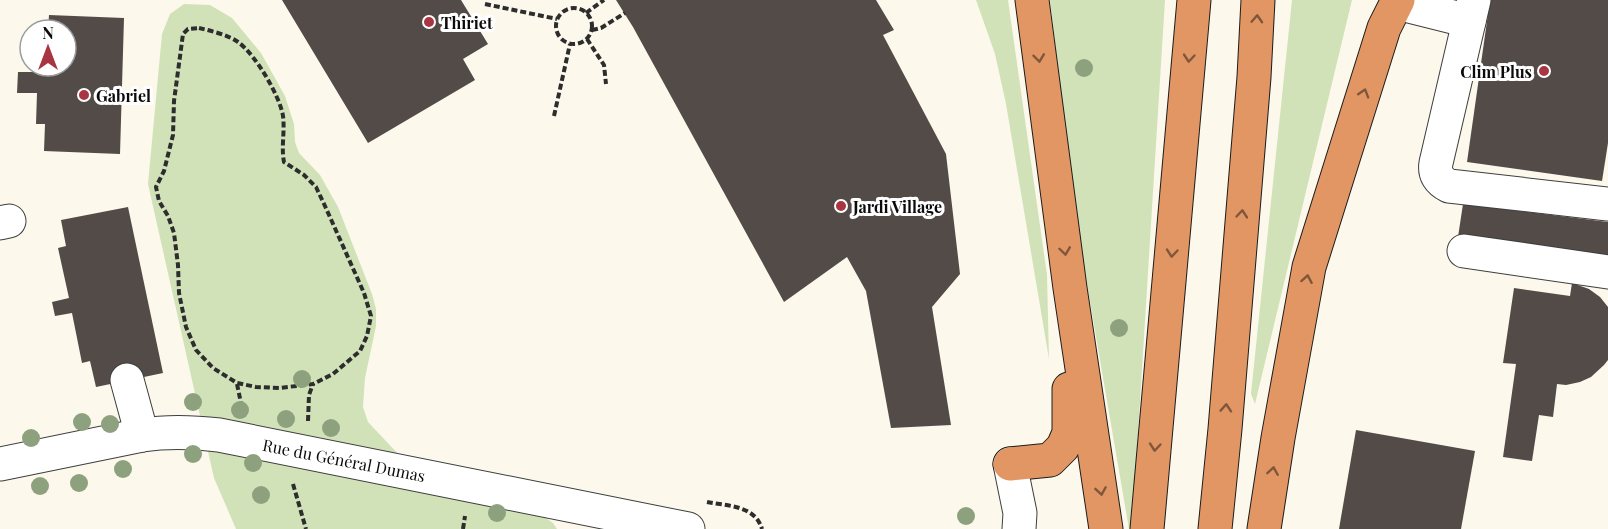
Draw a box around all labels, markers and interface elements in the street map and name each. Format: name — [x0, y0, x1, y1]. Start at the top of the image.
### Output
place label: Thiriet — [441, 12, 493, 33]
marker: Thiriet — [422, 15, 436, 29]
one-way arrow — [1251, 15, 1264, 24]
north arrow — [18, 18, 78, 78]
text: N — [42, 22, 54, 43]
one-way arrow — [1033, 54, 1045, 63]
one-way arrow — [1183, 54, 1196, 63]
place label: Clim Plus — [1460, 61, 1532, 82]
marker: Clim Plus — [1537, 64, 1551, 78]
place label: Gabriel — [96, 85, 151, 106]
marker: Gabriel — [77, 88, 91, 102]
one-way arrow — [1356, 88, 1369, 99]
place label: Jardi Village — [852, 196, 942, 217]
marker: Jardi Village — [834, 199, 848, 213]
one-way arrow — [1235, 209, 1248, 218]
one-way arrow — [1059, 247, 1071, 256]
one-way arrow — [1166, 248, 1179, 257]
one-way arrow — [1300, 274, 1312, 284]
one-way arrow — [1220, 404, 1233, 413]
street label: Rue du Général Dumas — [261, 434, 427, 486]
one-way arrow — [1149, 442, 1162, 451]
one-way arrow — [1267, 467, 1279, 476]
one-way arrow — [1094, 487, 1106, 496]

